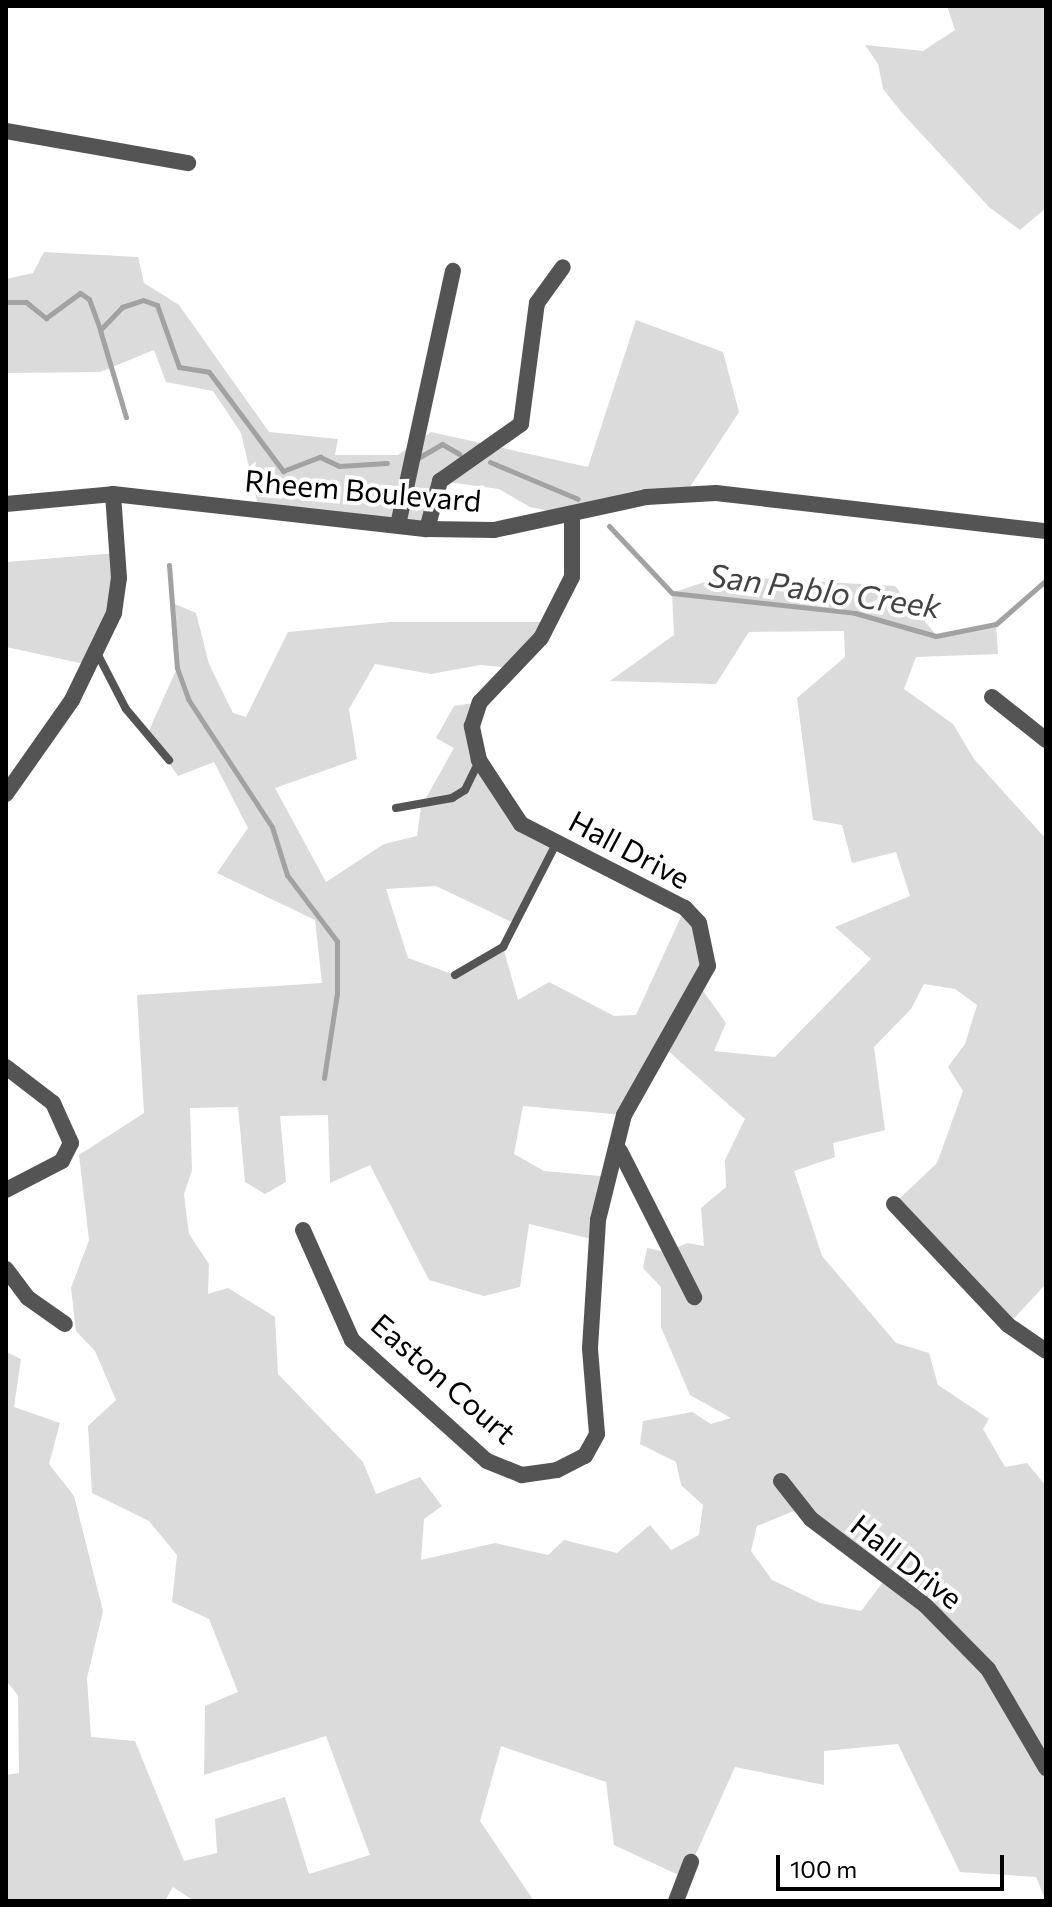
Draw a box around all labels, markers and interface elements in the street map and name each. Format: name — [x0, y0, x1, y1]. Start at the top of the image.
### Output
street label: Rheem Boulevard — [243, 462, 483, 518]
water label: San Pablo Creek — [706, 555, 944, 625]
street label: Hall Drive — [563, 802, 697, 896]
street label: Easton Court — [364, 1306, 524, 1450]
street label: Hall Drive — [844, 1506, 970, 1616]
scale bar — [780, 1839, 1008, 1889]
text: 100 m — [790, 1854, 857, 1883]

